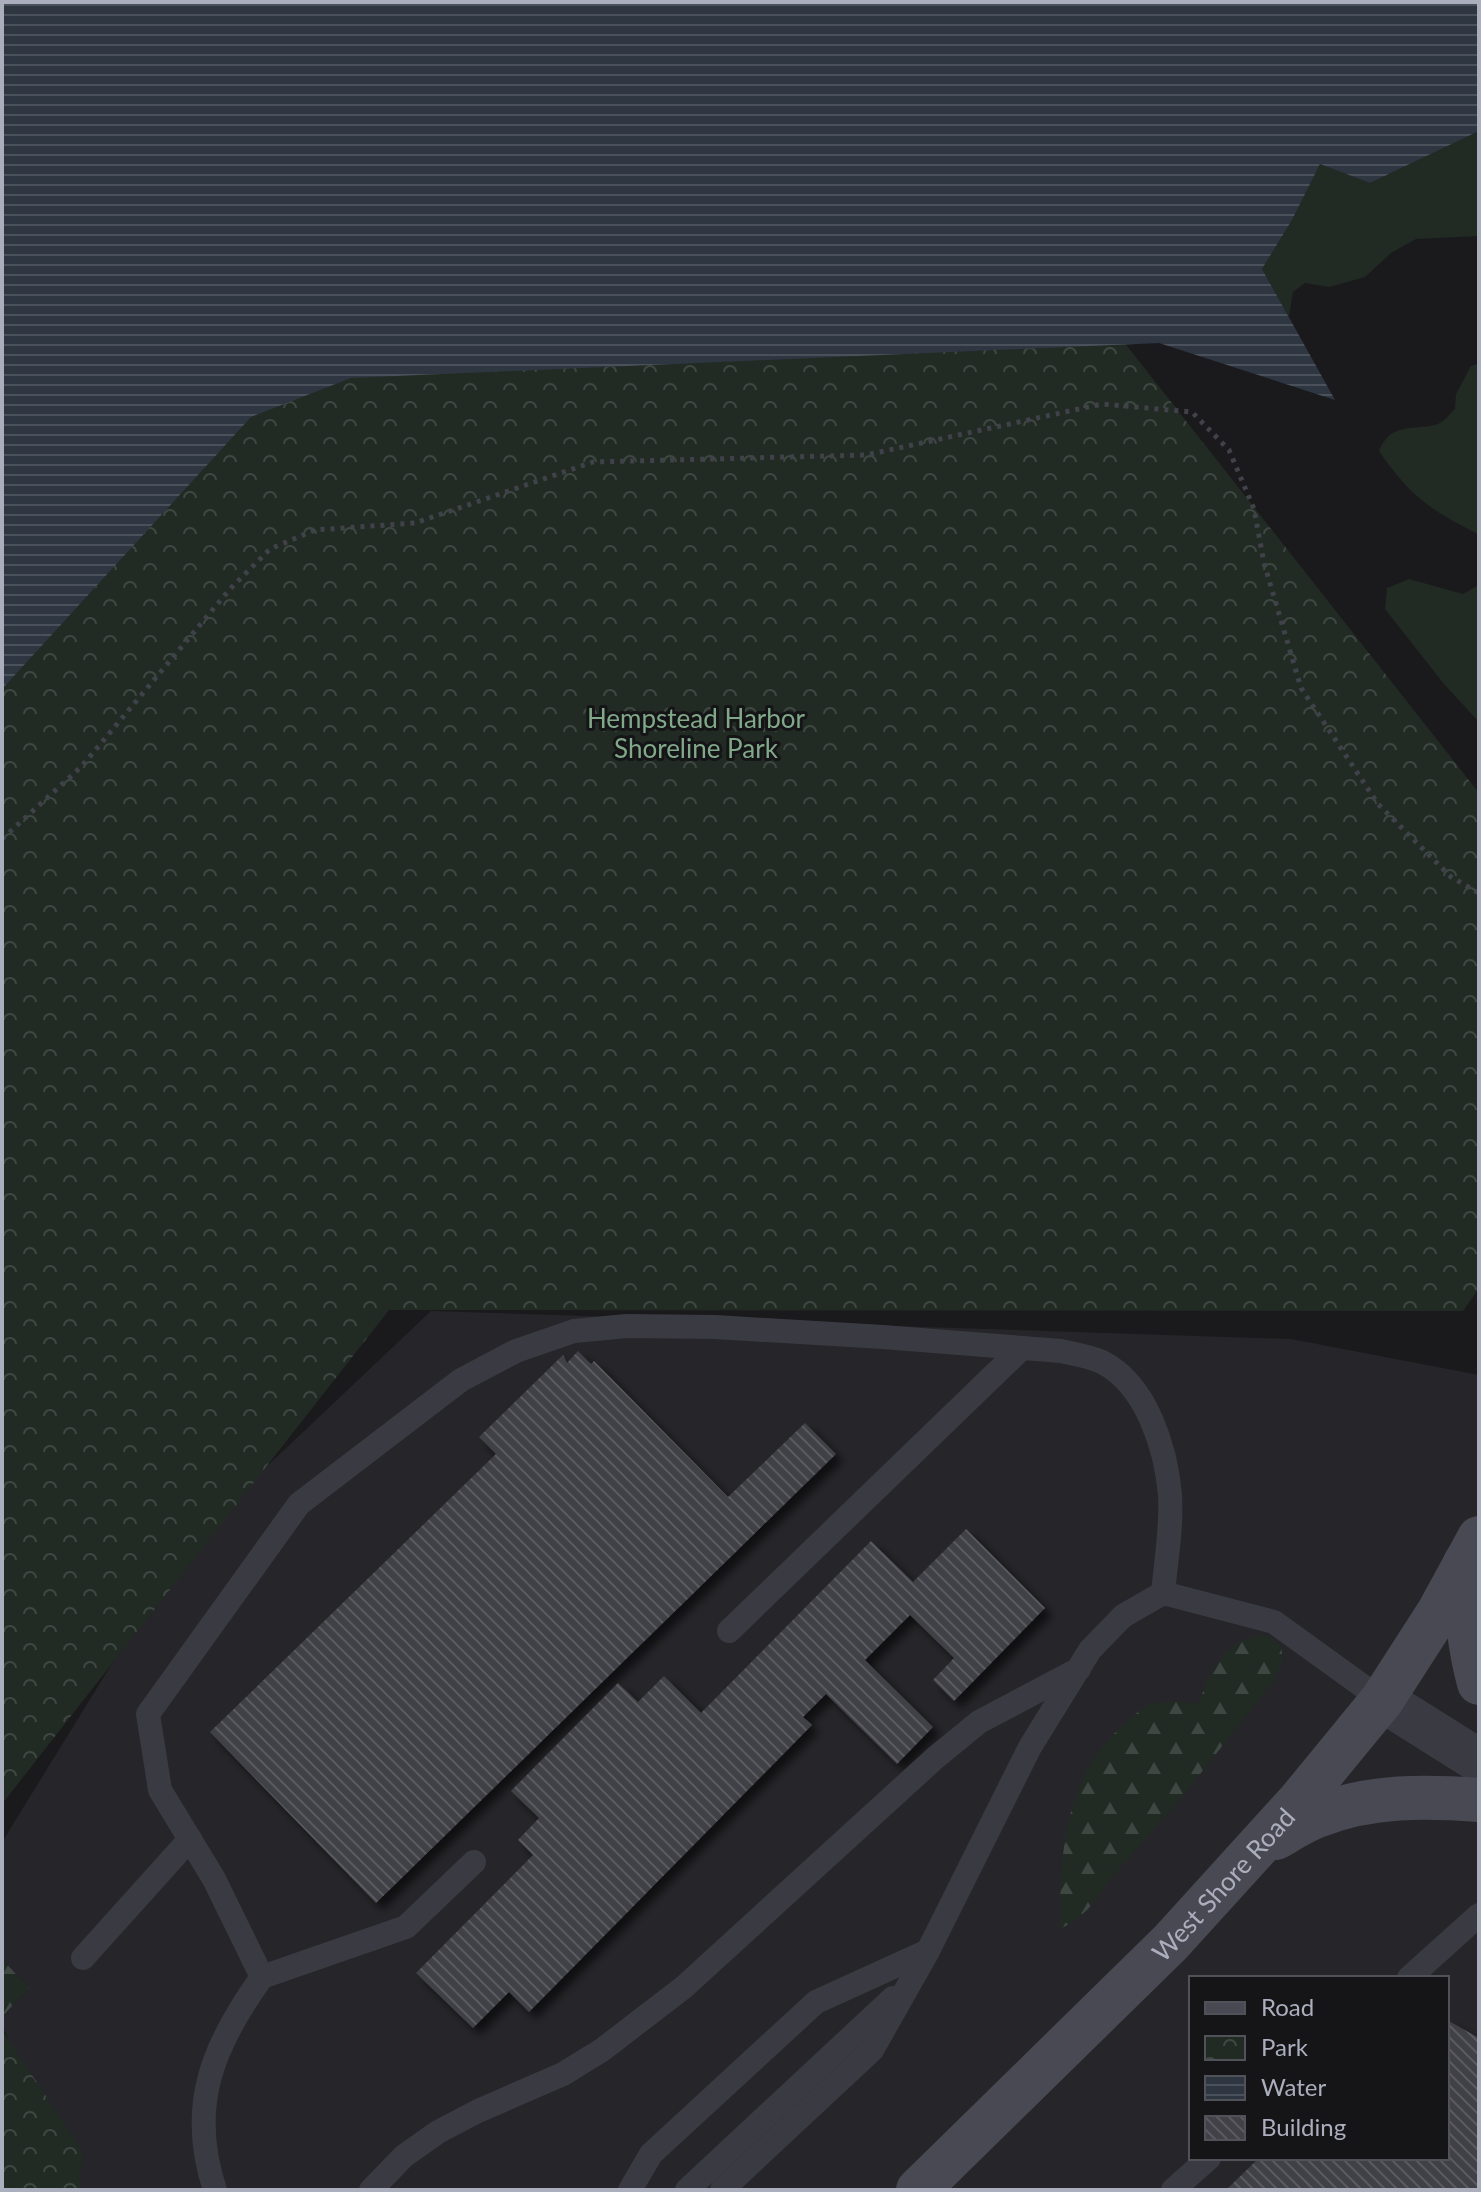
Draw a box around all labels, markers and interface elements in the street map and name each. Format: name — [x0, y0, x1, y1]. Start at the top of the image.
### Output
park label: Hempstead Harbor Shoreline Park — [587, 702, 806, 764]
street label: West Shore Road — [1145, 1801, 1301, 1968]
legend — [1189, 1976, 1449, 2160]
text: Road — [1261, 1992, 1314, 2021]
text: Park — [1261, 2032, 1309, 2061]
text: Water — [1261, 2072, 1326, 2101]
text: Building — [1261, 2112, 1346, 2141]

